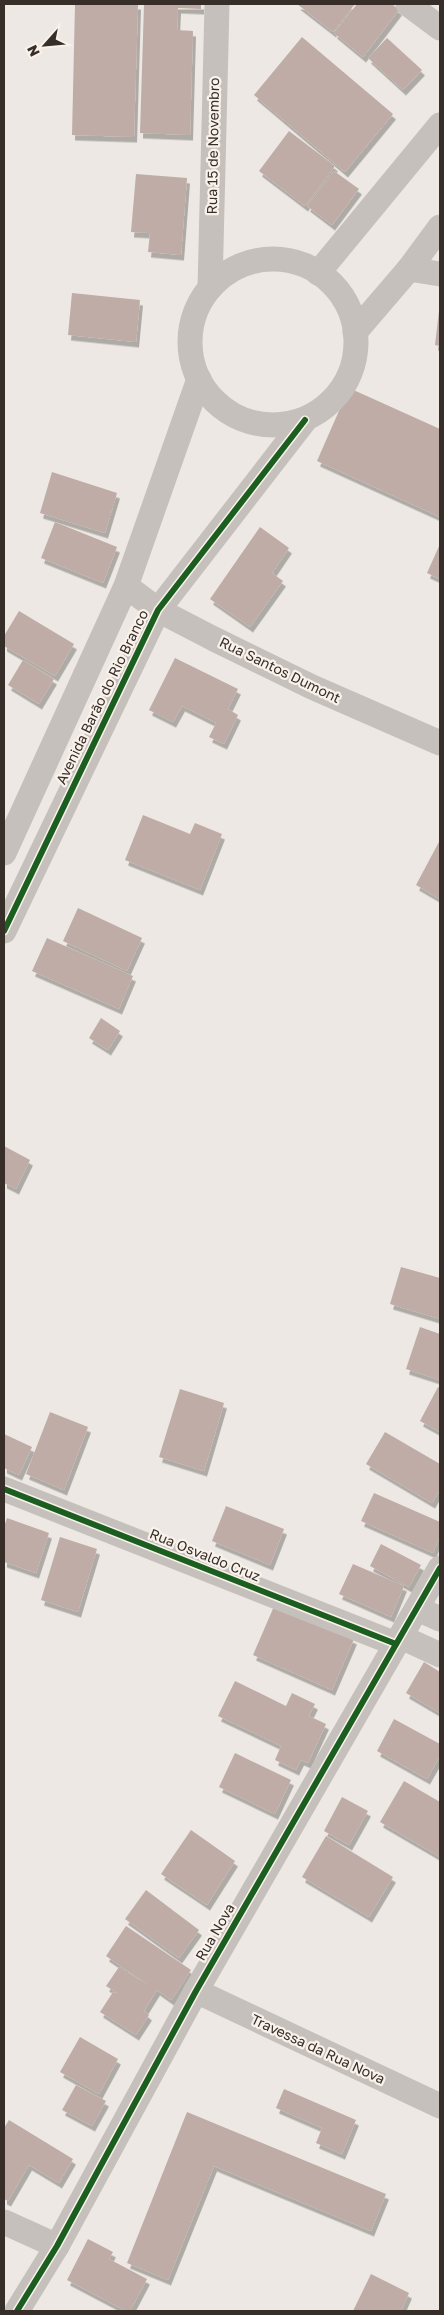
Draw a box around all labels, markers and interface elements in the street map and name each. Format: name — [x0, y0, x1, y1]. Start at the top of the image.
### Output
north arrow — [20, 20, 70, 70]
text: N — [23, 43, 43, 60]
street label: Rua 15 de Novembro — [203, 77, 222, 215]
street label: Avenida Barão do Rio Branco — [52, 607, 151, 787]
street label: Rua Santos Dumont — [217, 633, 343, 706]
street label: Rua Osvaldo Cruz — [147, 1525, 263, 1584]
street label: Rua Nova — [191, 1900, 238, 1963]
street label: Travessa da Rua Nova — [249, 2010, 388, 2087]

